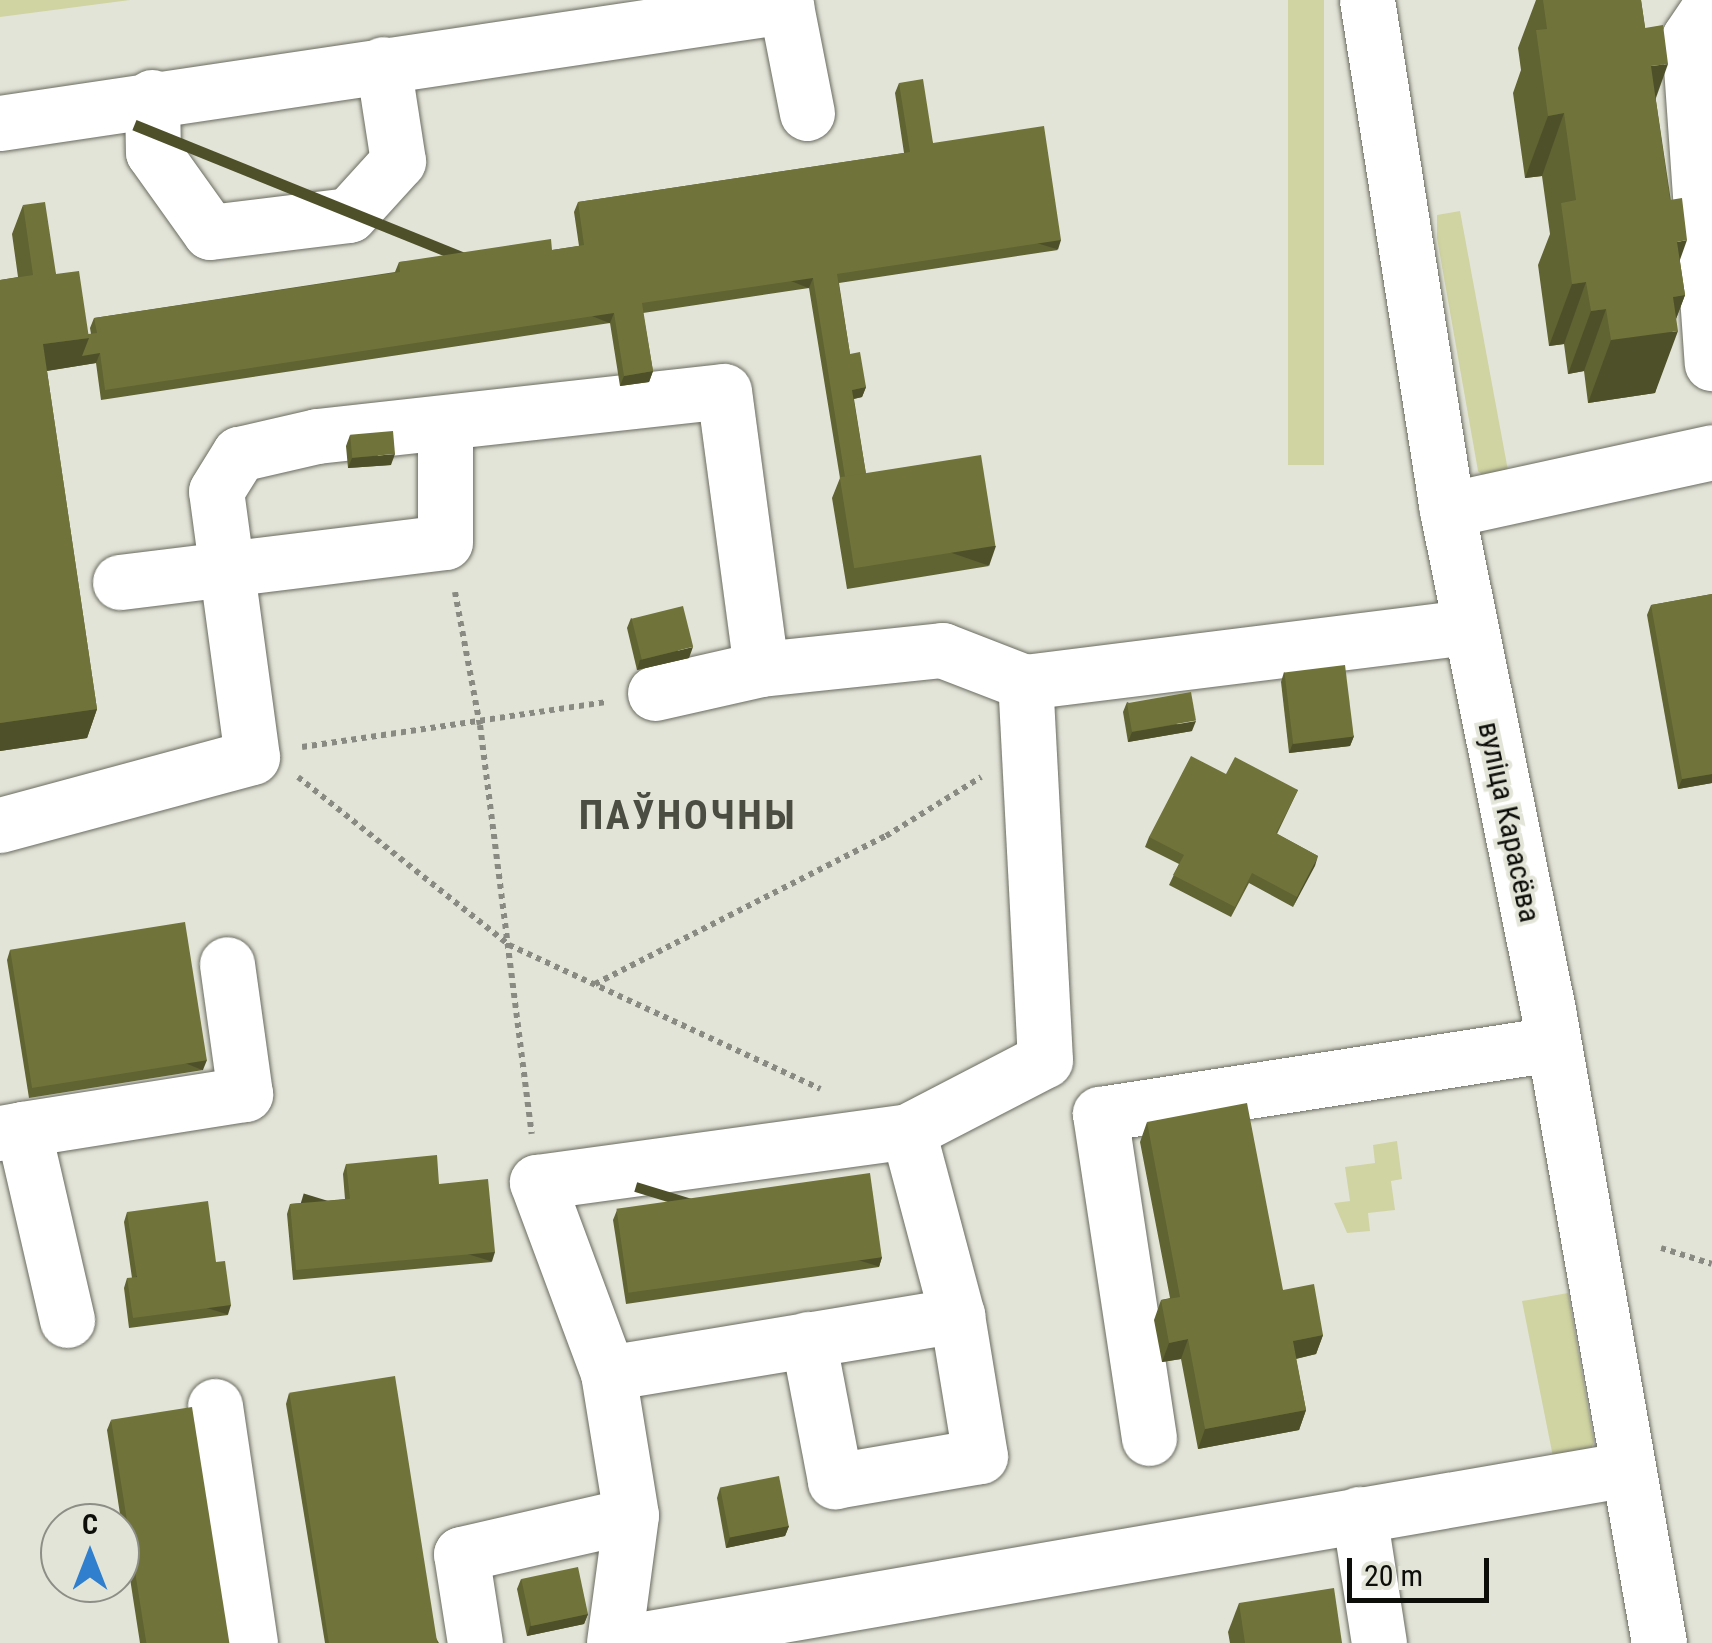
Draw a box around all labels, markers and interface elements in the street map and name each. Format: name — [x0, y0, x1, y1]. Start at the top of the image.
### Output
street label: вуліца Карасёва — [1470, 719, 1548, 925]
district label: ПАЎНОЧНЫ — [579, 792, 797, 840]
north arrow — [40, 1503, 140, 1603]
text: С — [82, 1508, 98, 1541]
scale bar — [1352, 1538, 1494, 1600]
text: 20 m — [1364, 1558, 1423, 1593]

